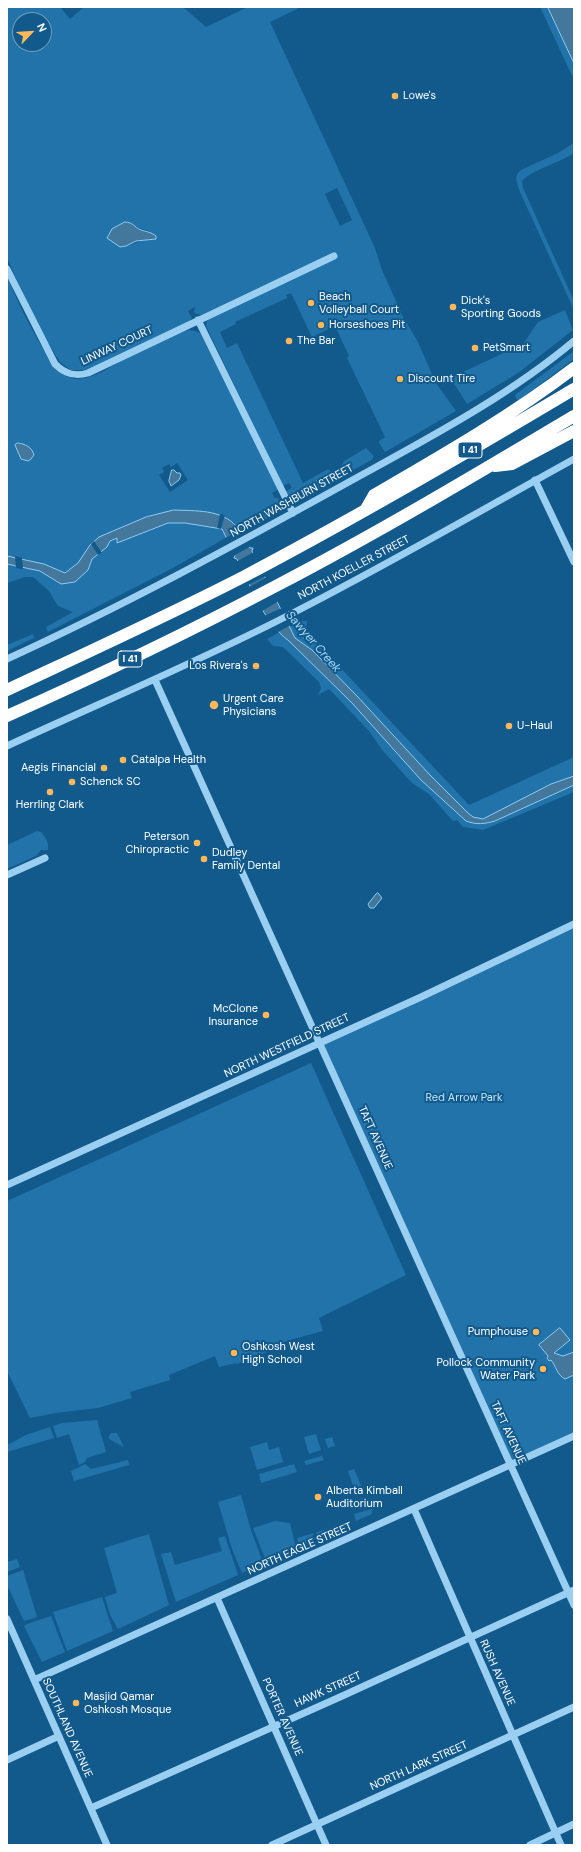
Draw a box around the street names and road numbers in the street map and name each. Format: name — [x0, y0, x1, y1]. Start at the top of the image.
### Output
street label: LINWAY COURT — [79, 324, 155, 368]
road number: I 41 — [458, 442, 482, 458]
street label: NORTH WASHBURN STREET — [228, 462, 356, 540]
street label: NORTH KOELLER STREET — [296, 533, 412, 603]
road number: I 41 — [118, 651, 142, 667]
street label: NORTH WESTFIELD STREET — [222, 1011, 352, 1081]
street label: TAFT AVENUE — [355, 1104, 395, 1172]
street label: TAFT AVENUE — [488, 1399, 528, 1467]
street label: NORTH EAGLE STREET — [246, 1520, 354, 1578]
street label: RUSH AVENUE — [476, 1638, 518, 1708]
street label: HAWK STREET — [293, 1669, 363, 1711]
street label: SOUTHLAND AVENUE — [39, 1676, 95, 1780]
street label: PORTER AVENUE — [259, 1676, 305, 1758]
street label: NORTH LARK STREET — [368, 1738, 470, 1794]

